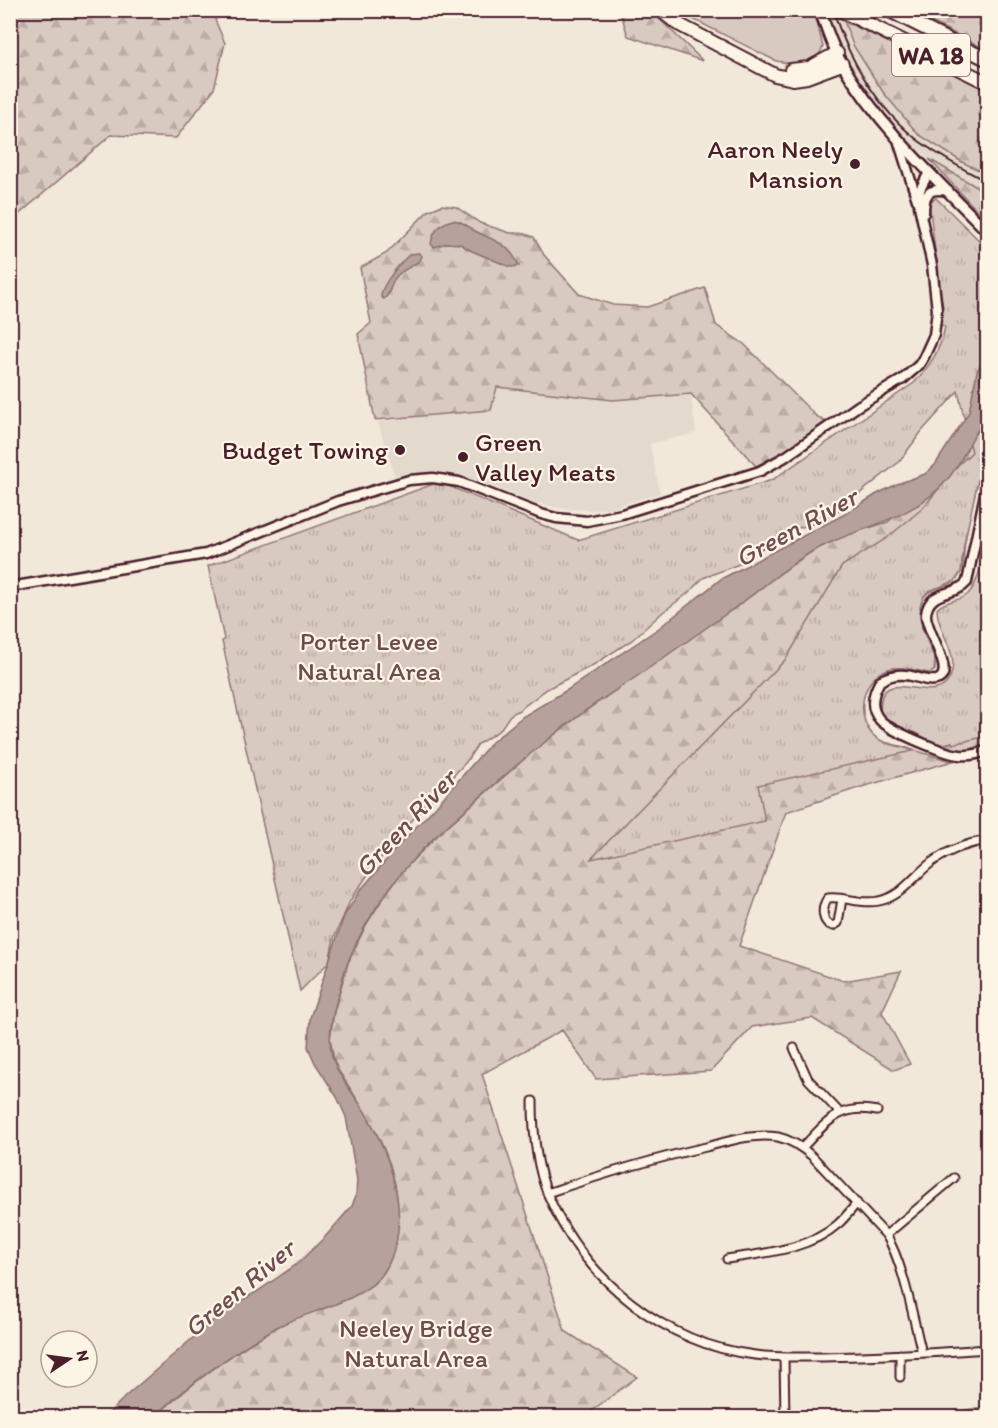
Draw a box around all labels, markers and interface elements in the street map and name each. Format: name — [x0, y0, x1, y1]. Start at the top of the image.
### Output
road number: WA 18 — [892, 34, 970, 76]
place label: Aaron Neely Mansion — [708, 133, 843, 195]
marker: Aaron Neely Mansion — [848, 157, 862, 171]
place label: Green Valley Meats — [475, 426, 616, 488]
place label: Budget Towing — [222, 434, 389, 466]
marker: Budget Towing — [393, 443, 407, 457]
marker: Green Valley Meats — [456, 450, 470, 464]
water label: Green River — [729, 478, 866, 574]
park label: Porter Levee Natural Area — [297, 625, 441, 687]
water label: Green River — [347, 760, 465, 884]
water label: Green River — [177, 1230, 304, 1344]
park label: Neeley Bridge Natural Area — [339, 1312, 493, 1374]
north arrow — [39, 1329, 99, 1389]
text: N — [73, 1348, 94, 1363]

